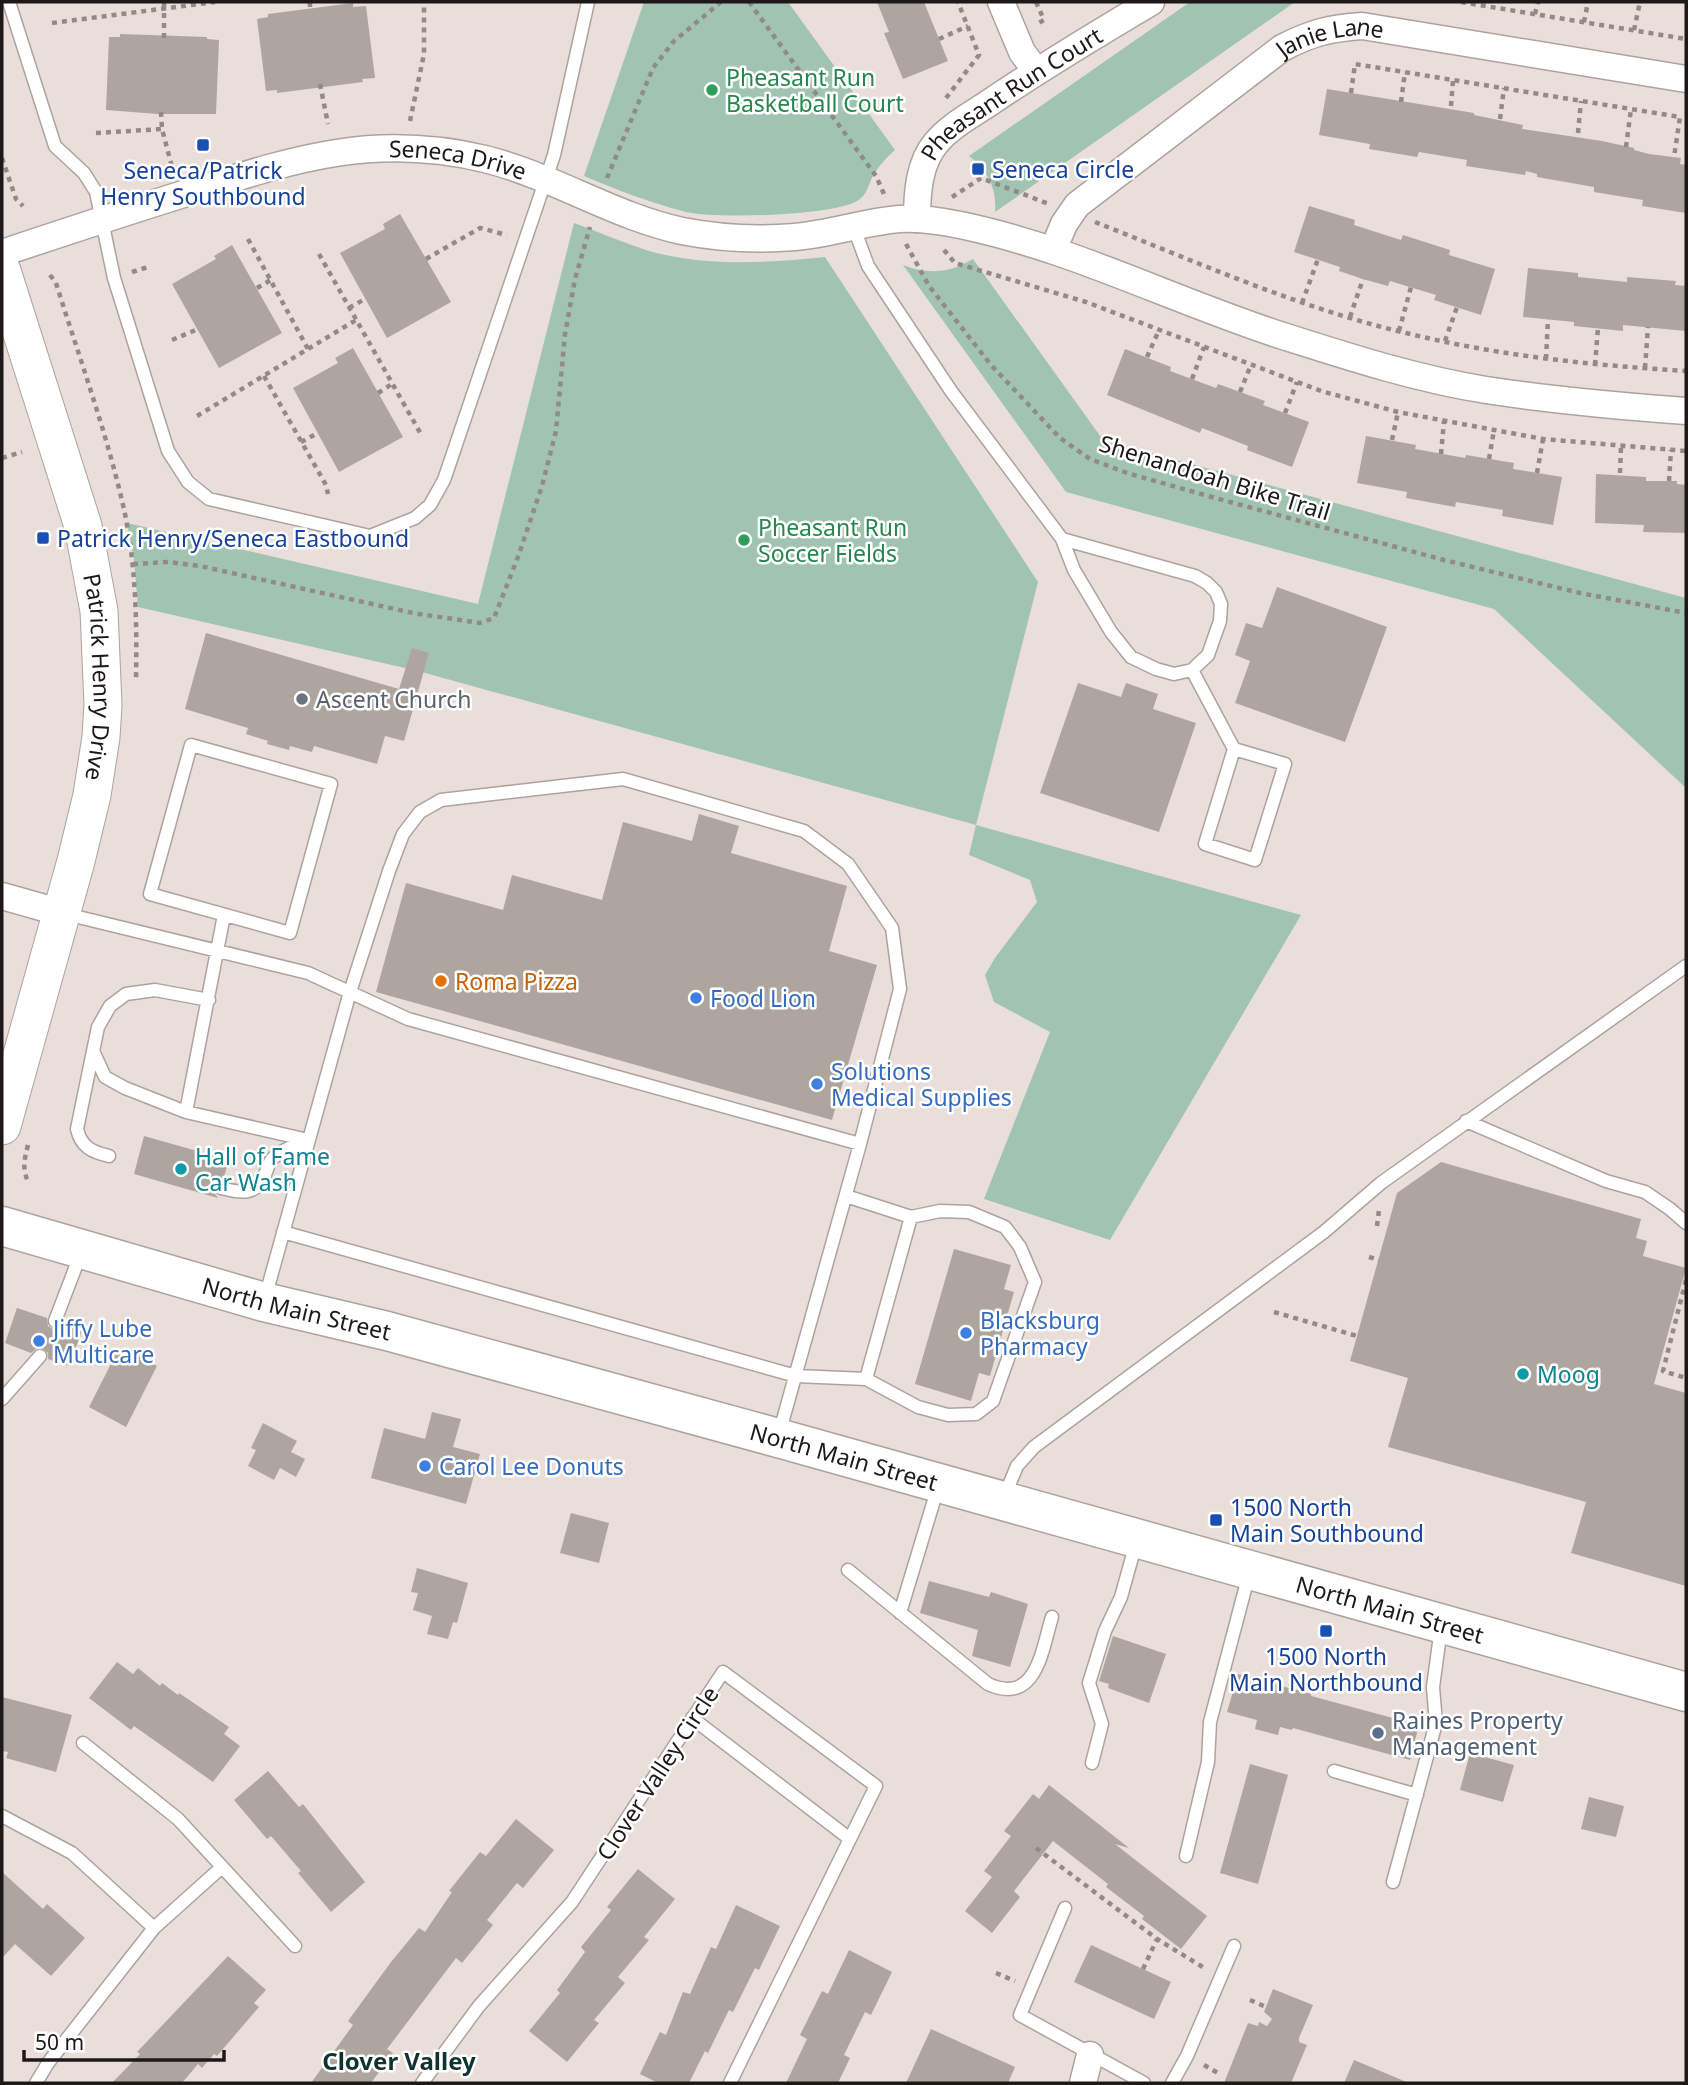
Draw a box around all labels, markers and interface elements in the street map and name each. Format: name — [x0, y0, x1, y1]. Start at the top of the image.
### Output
street label: Janie Lane — [1267, 9, 1386, 65]
street label: Pheasant Run Court — [912, 19, 1108, 166]
place label: Pheasant Run Basketball Court — [726, 61, 904, 119]
marker: Pheasant Run Basketball Court — [704, 82, 720, 98]
street label: Seneca Drive — [389, 132, 531, 187]
marker: Seneca/Patrick Henry Southbound — [195, 137, 211, 153]
place label: Seneca Circle — [992, 153, 1134, 185]
place label: Seneca/Patrick Henry Southbound — [100, 154, 306, 212]
marker: Seneca Circle — [970, 161, 986, 177]
street label: Shenandoah Bike Trail — [1096, 427, 1334, 527]
place label: Pheasant Run Soccer Fields — [758, 511, 907, 569]
place label: Patrick Henry/Seneca Eastbound — [57, 522, 409, 554]
marker: Patrick Henry/Seneca Eastbound — [35, 530, 51, 546]
marker: Pheasant Run Soccer Fields — [736, 532, 752, 548]
street label: Patrick Henry Drive — [76, 571, 119, 783]
place label: Ascent Church — [316, 683, 471, 715]
marker: Ascent Church — [294, 691, 310, 707]
place label: Roma Pizza — [455, 965, 578, 997]
marker: Roma Pizza — [433, 973, 449, 989]
place label: Food Lion — [710, 982, 816, 1014]
marker: Food Lion — [688, 990, 704, 1006]
place label: Solutions Medical Supplies — [831, 1055, 1012, 1113]
marker: Solutions Medical Supplies — [809, 1076, 825, 1092]
place label: Hall of Fame Car Wash — [195, 1140, 330, 1198]
marker: Hall of Fame Car Wash — [173, 1161, 189, 1177]
street label: North Main Street — [198, 1269, 394, 1347]
place label: Blacksburg Pharmacy — [980, 1304, 1100, 1362]
place label: Jiffy Lube Multicare — [51, 1312, 154, 1370]
marker: Blacksburg Pharmacy — [958, 1325, 974, 1341]
marker: Jiffy Lube Multicare — [31, 1333, 47, 1349]
place label: Moog — [1537, 1358, 1600, 1390]
marker: Moog — [1515, 1366, 1531, 1382]
street label: North Main Street — [746, 1415, 941, 1498]
place label: Carol Lee Donuts — [439, 1450, 624, 1482]
marker: Carol Lee Donuts — [417, 1458, 433, 1474]
place label: 1500 North Main Southbound — [1230, 1491, 1424, 1549]
marker: 1500 North Main Southbound — [1208, 1512, 1224, 1528]
street label: North Main Street — [1292, 1568, 1488, 1651]
marker: 1500 North Main Northbound — [1318, 1623, 1334, 1639]
place label: 1500 North Main Northbound — [1229, 1640, 1423, 1698]
street label: Clover Valley Circle — [589, 1680, 725, 1866]
place label: Raines Property Management — [1392, 1704, 1563, 1762]
marker: Raines Property Management — [1370, 1725, 1386, 1741]
scale bar — [24, 2018, 224, 2062]
text: 50 m — [35, 2028, 84, 2056]
district label: Clover Valley — [322, 2044, 476, 2077]

